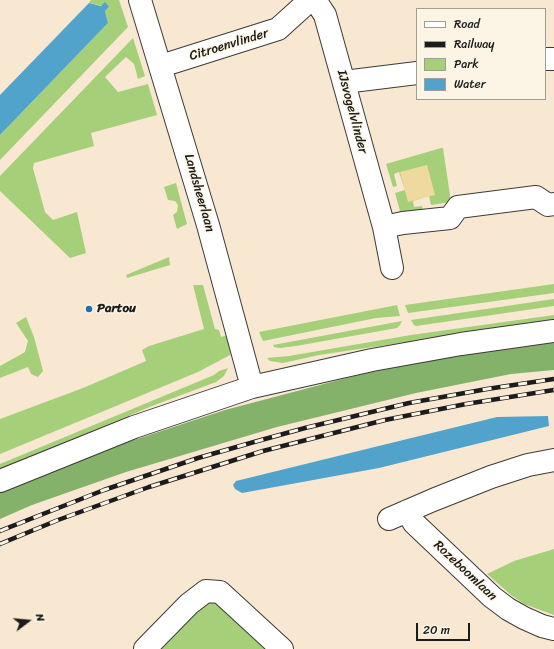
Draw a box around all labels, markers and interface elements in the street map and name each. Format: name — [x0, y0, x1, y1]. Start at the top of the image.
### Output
legend — [416, 8, 546, 100]
text: Road — [454, 13, 480, 35]
street label: Citroenvlinder — [188, 26, 270, 64]
text: Railway — [454, 33, 495, 55]
text: Park — [454, 53, 479, 75]
street label: IJsvogelvlinder — [333, 68, 371, 156]
text: Water — [454, 73, 486, 95]
street label: Landsheerlaan — [180, 152, 218, 234]
place label: Partou — [97, 301, 136, 317]
marker: Partou — [84, 304, 94, 314]
street label: Rozeboomlaan — [430, 538, 500, 604]
north arrow — [8, 601, 48, 641]
text: N — [30, 611, 50, 624]
scale bar — [418, 615, 472, 641]
text: 20 m — [423, 619, 450, 641]

